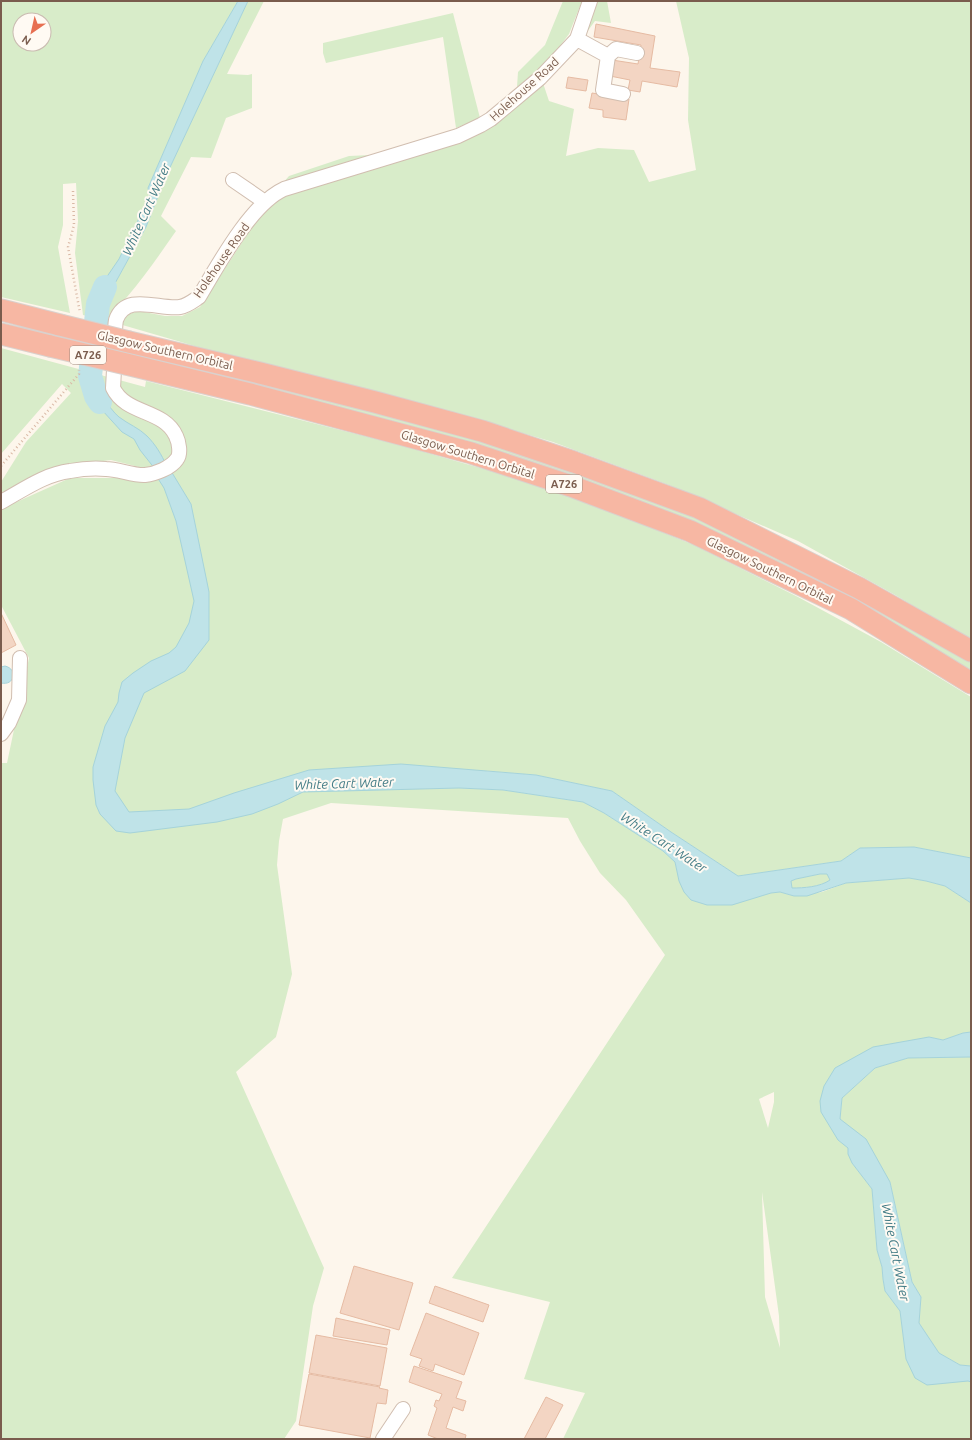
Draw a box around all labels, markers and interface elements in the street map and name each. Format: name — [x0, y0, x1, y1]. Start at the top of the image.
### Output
north arrow — [12, 12, 52, 52]
text: N — [20, 33, 33, 48]
street label: Holehouse Road — [487, 55, 561, 123]
water label: White Cart Water — [119, 160, 173, 257]
street label: Holehouse Road — [190, 220, 252, 300]
street label: Glasgow Southern Orbital — [96, 328, 234, 372]
road number: A726 — [70, 346, 106, 364]
street label: Glasgow Southern Orbital — [400, 427, 536, 481]
road number: A726 — [546, 475, 582, 493]
street label: Glasgow Southern Orbital — [705, 534, 835, 606]
water label: White Cart Water — [294, 774, 395, 792]
water label: White Cart Water — [618, 809, 710, 876]
water label: White Cart Water — [880, 1202, 913, 1303]

